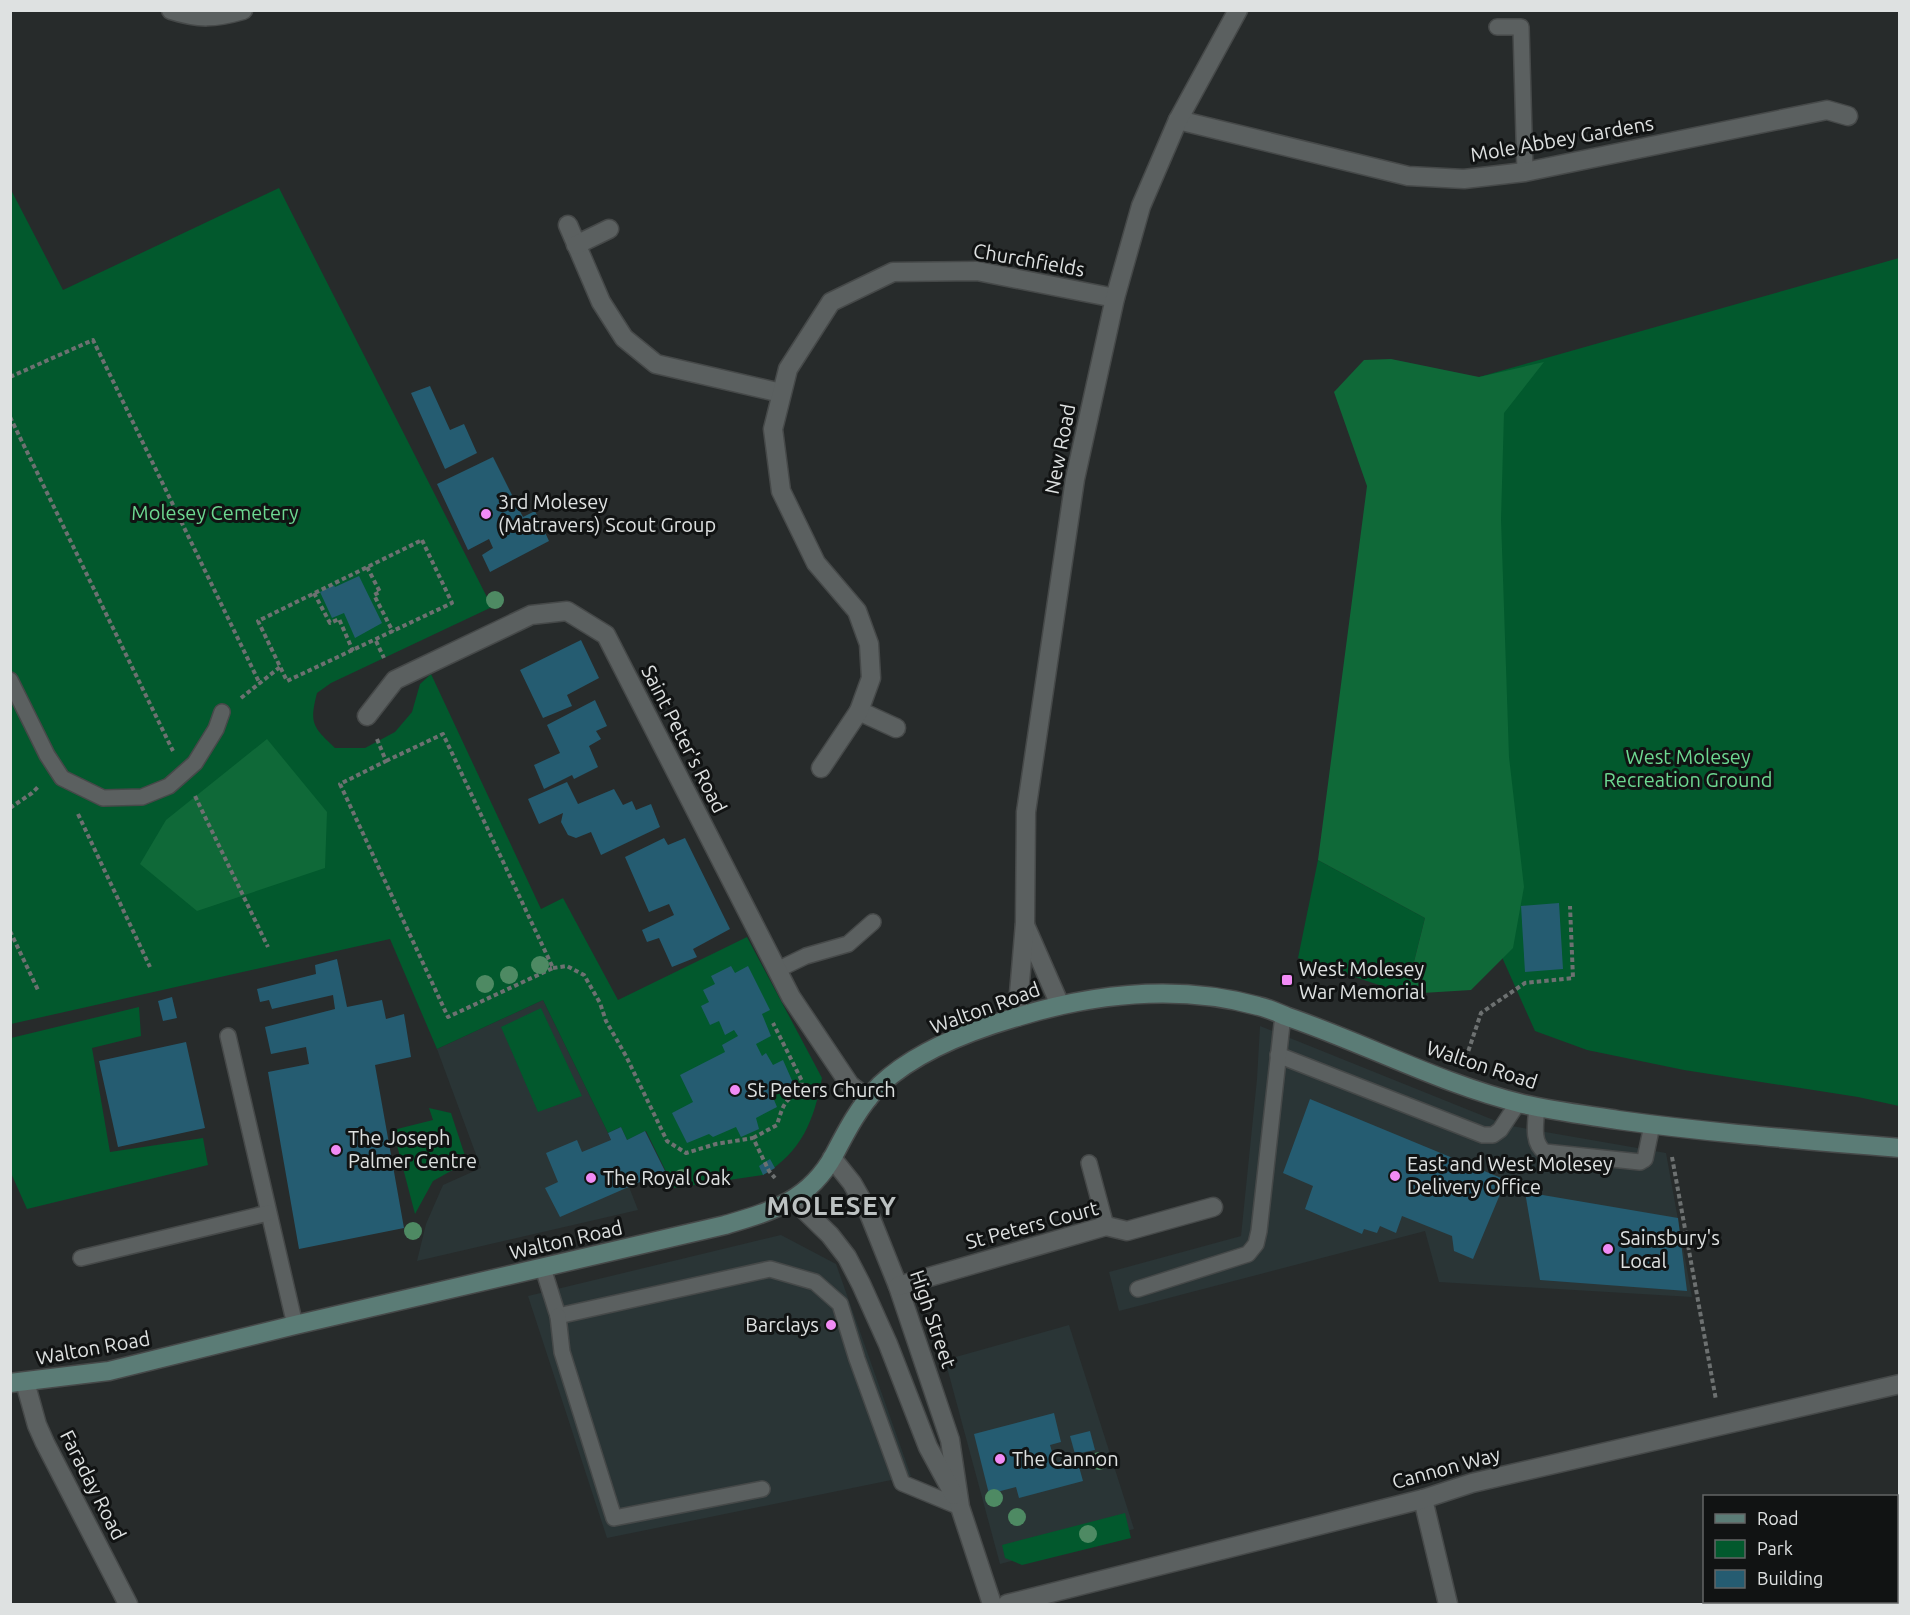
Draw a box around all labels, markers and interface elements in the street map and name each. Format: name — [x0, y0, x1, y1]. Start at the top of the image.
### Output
street label: Mole Abbey Gardens — [1469, 111, 1655, 166]
street label: Churchfields — [972, 238, 1086, 281]
street label: New Road — [1039, 402, 1080, 496]
place label: 3rd Molesey (Matravers) Scout Group — [498, 490, 716, 536]
park label: Molesey Cemetery — [131, 501, 299, 524]
marker: 3rd Molesey (Matravers) Scout Group — [479, 507, 493, 521]
street label: Saint Peter's Road — [637, 661, 732, 816]
park label: West Molesey Recreation Ground — [1603, 745, 1773, 791]
place label: West Molesey War Memorial — [1299, 957, 1425, 1003]
marker: West Molesey War Memorial — [1280, 973, 1294, 987]
street label: Walton Road — [927, 977, 1043, 1038]
street label: Walton Road — [1424, 1036, 1541, 1093]
place label: St Peters Church — [747, 1078, 896, 1101]
marker: St Peters Church — [728, 1083, 742, 1097]
place label: The Joseph Palmer Centre — [348, 1126, 477, 1172]
marker: The Joseph Palmer Centre — [329, 1143, 343, 1157]
place label: East and West Molesey Delivery Office — [1407, 1152, 1613, 1198]
place label: The Royal Oak — [603, 1166, 731, 1189]
marker: East and West Molesey Delivery Office — [1388, 1169, 1402, 1183]
marker: The Royal Oak — [584, 1171, 598, 1185]
district label: MOLESEY — [767, 1191, 897, 1220]
street label: St Peters Court — [963, 1196, 1101, 1253]
street label: Walton Road — [507, 1215, 625, 1264]
place label: Sainsbury's Local — [1620, 1226, 1720, 1272]
marker: Sainsbury's Local — [1601, 1242, 1615, 1256]
street label: High Street — [906, 1267, 961, 1371]
place label: Barclays — [745, 1313, 819, 1336]
marker: Barclays — [824, 1318, 838, 1332]
street label: Walton Road — [34, 1326, 152, 1369]
street label: Faraday Road — [56, 1426, 131, 1544]
street label: Cannon Way — [1389, 1442, 1503, 1493]
place label: The Cannon — [1012, 1447, 1119, 1470]
marker: The Cannon — [993, 1452, 1007, 1466]
legend — [1703, 1495, 1898, 1603]
text: Road — [1757, 1508, 1799, 1528]
text: Park — [1757, 1538, 1793, 1558]
text: Building — [1757, 1568, 1823, 1588]

